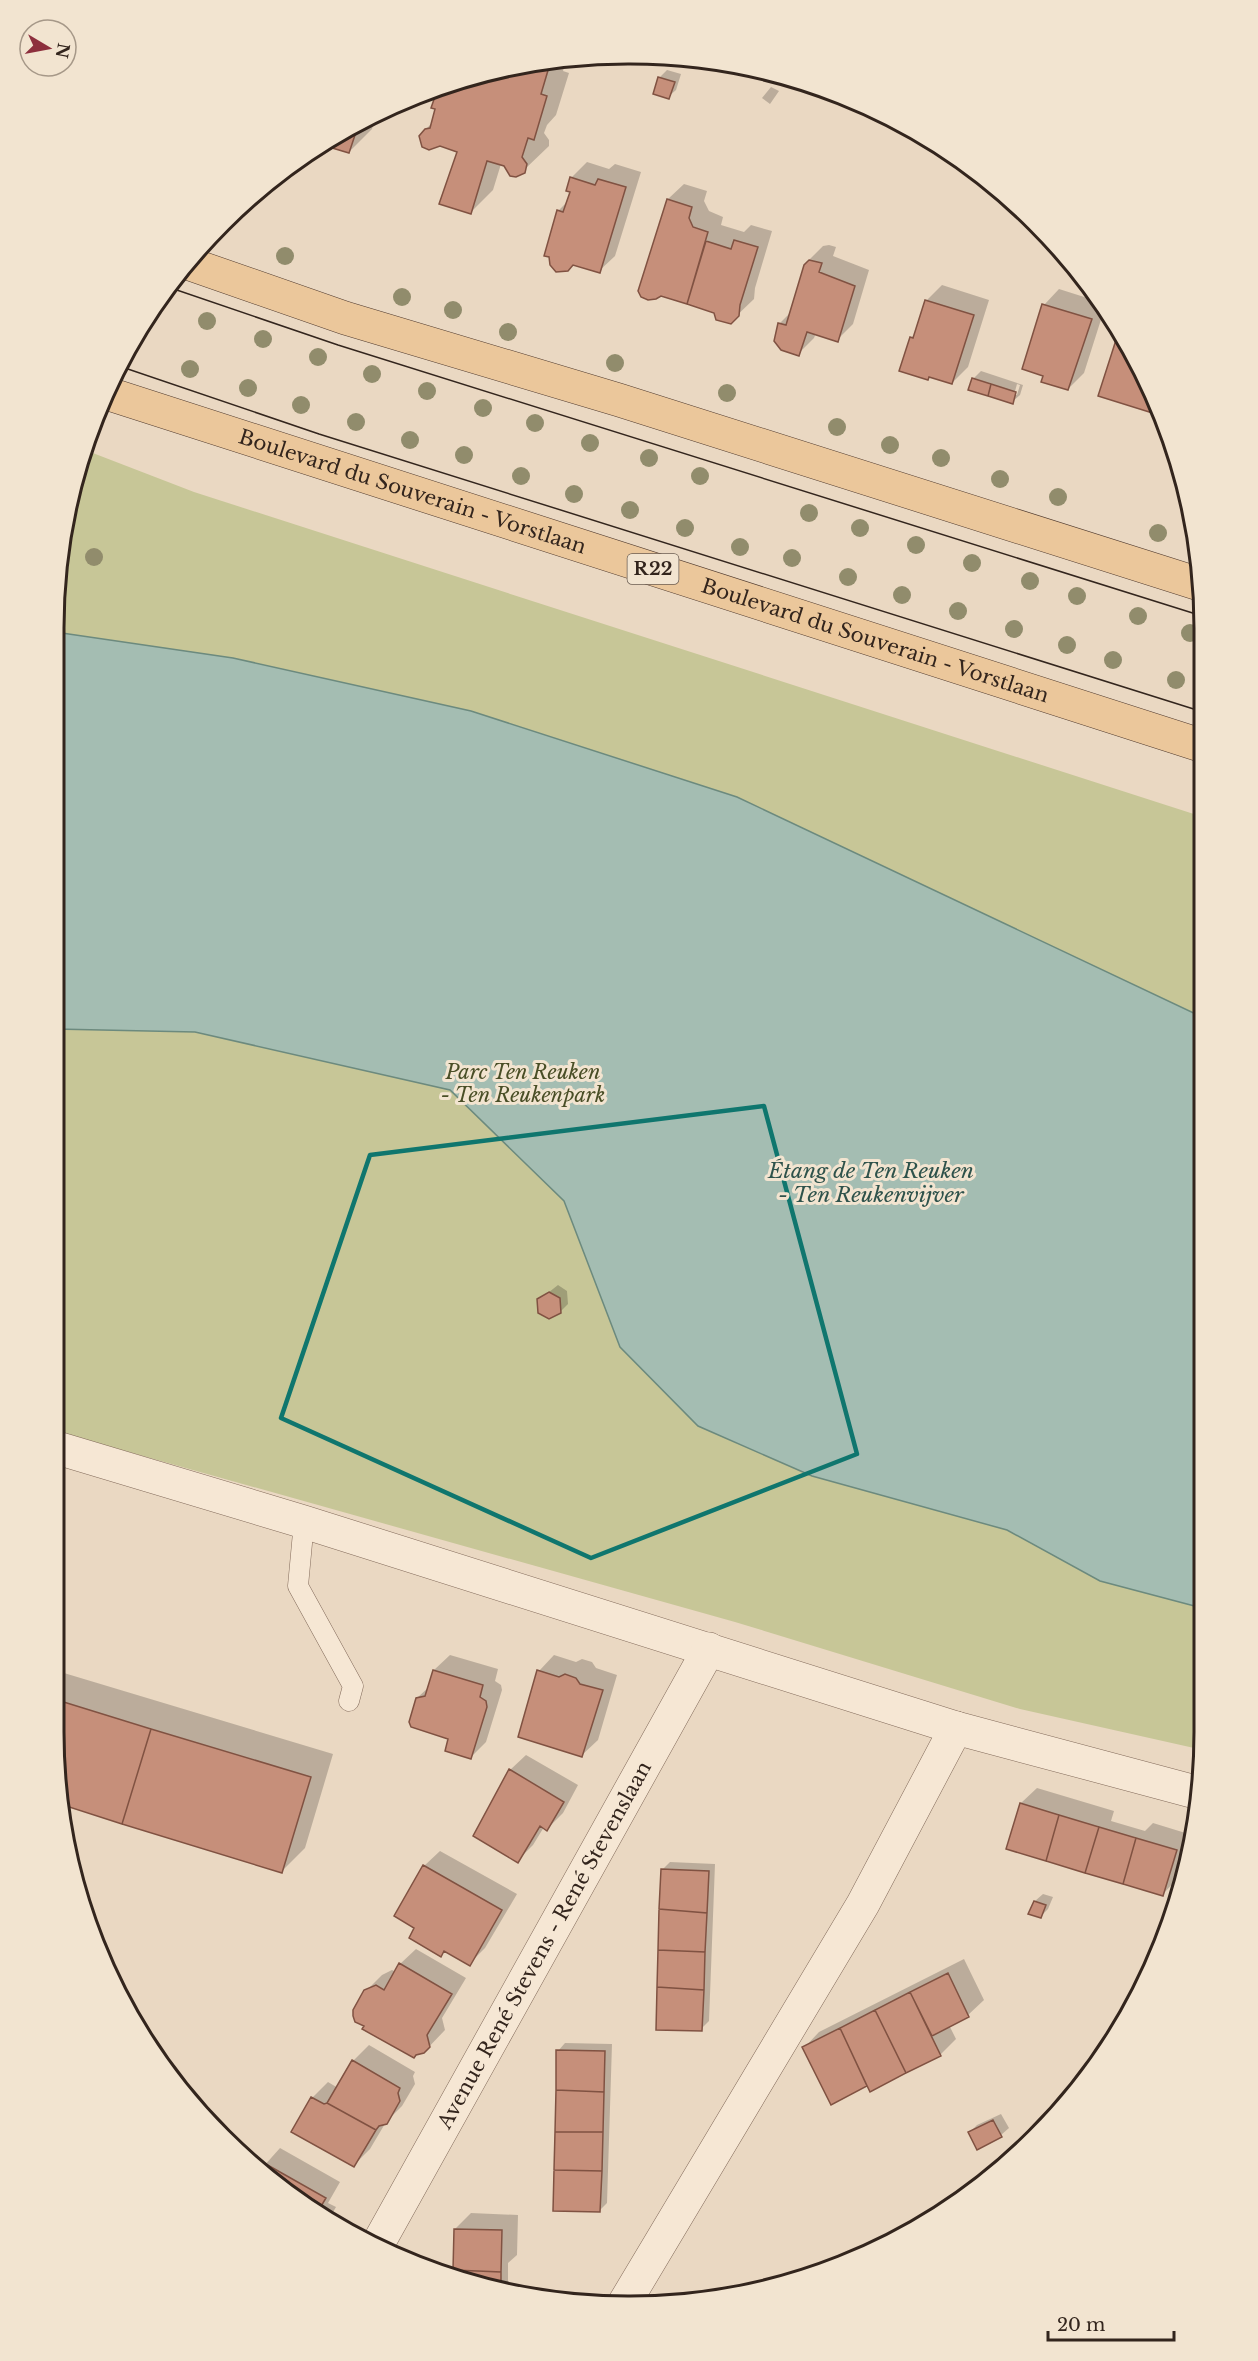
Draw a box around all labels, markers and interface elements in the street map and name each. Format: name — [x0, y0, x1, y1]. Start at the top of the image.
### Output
north arrow — [18, 18, 78, 78]
text: N — [52, 41, 74, 60]
street label: Boulevard du Souverain - Vorstlaan — [236, 425, 589, 559]
road number: R22 — [628, 554, 678, 584]
street label: Boulevard du Souverain - Vorstlaan — [698, 573, 1052, 708]
park label: Parc Ten Reuken - Ten Reukenpark — [441, 1060, 605, 1107]
water label: Étang de Ten Reuken - Ten Reukenvijver — [767, 1158, 974, 1208]
street label: Avenue René Stevens - René Stevenslaan — [432, 1757, 656, 2134]
scale bar — [1048, 2304, 1174, 2342]
text: 20 m — [1057, 2314, 1105, 2336]

